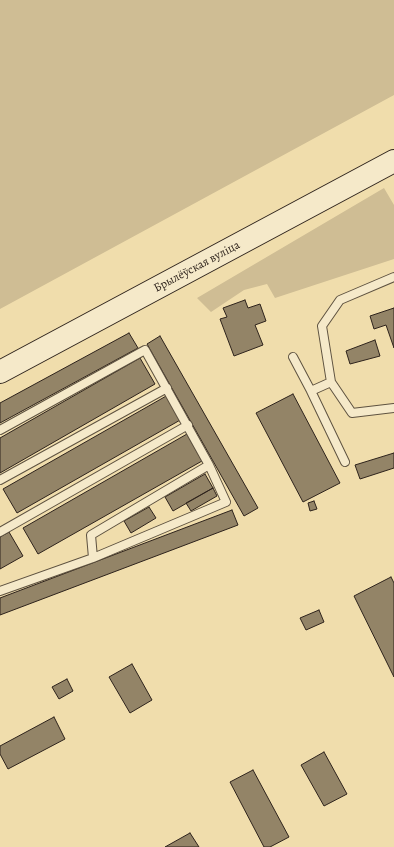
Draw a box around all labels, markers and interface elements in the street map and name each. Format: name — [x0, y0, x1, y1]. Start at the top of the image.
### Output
street label: Брылёўская вуліца — [151, 238, 243, 296]

